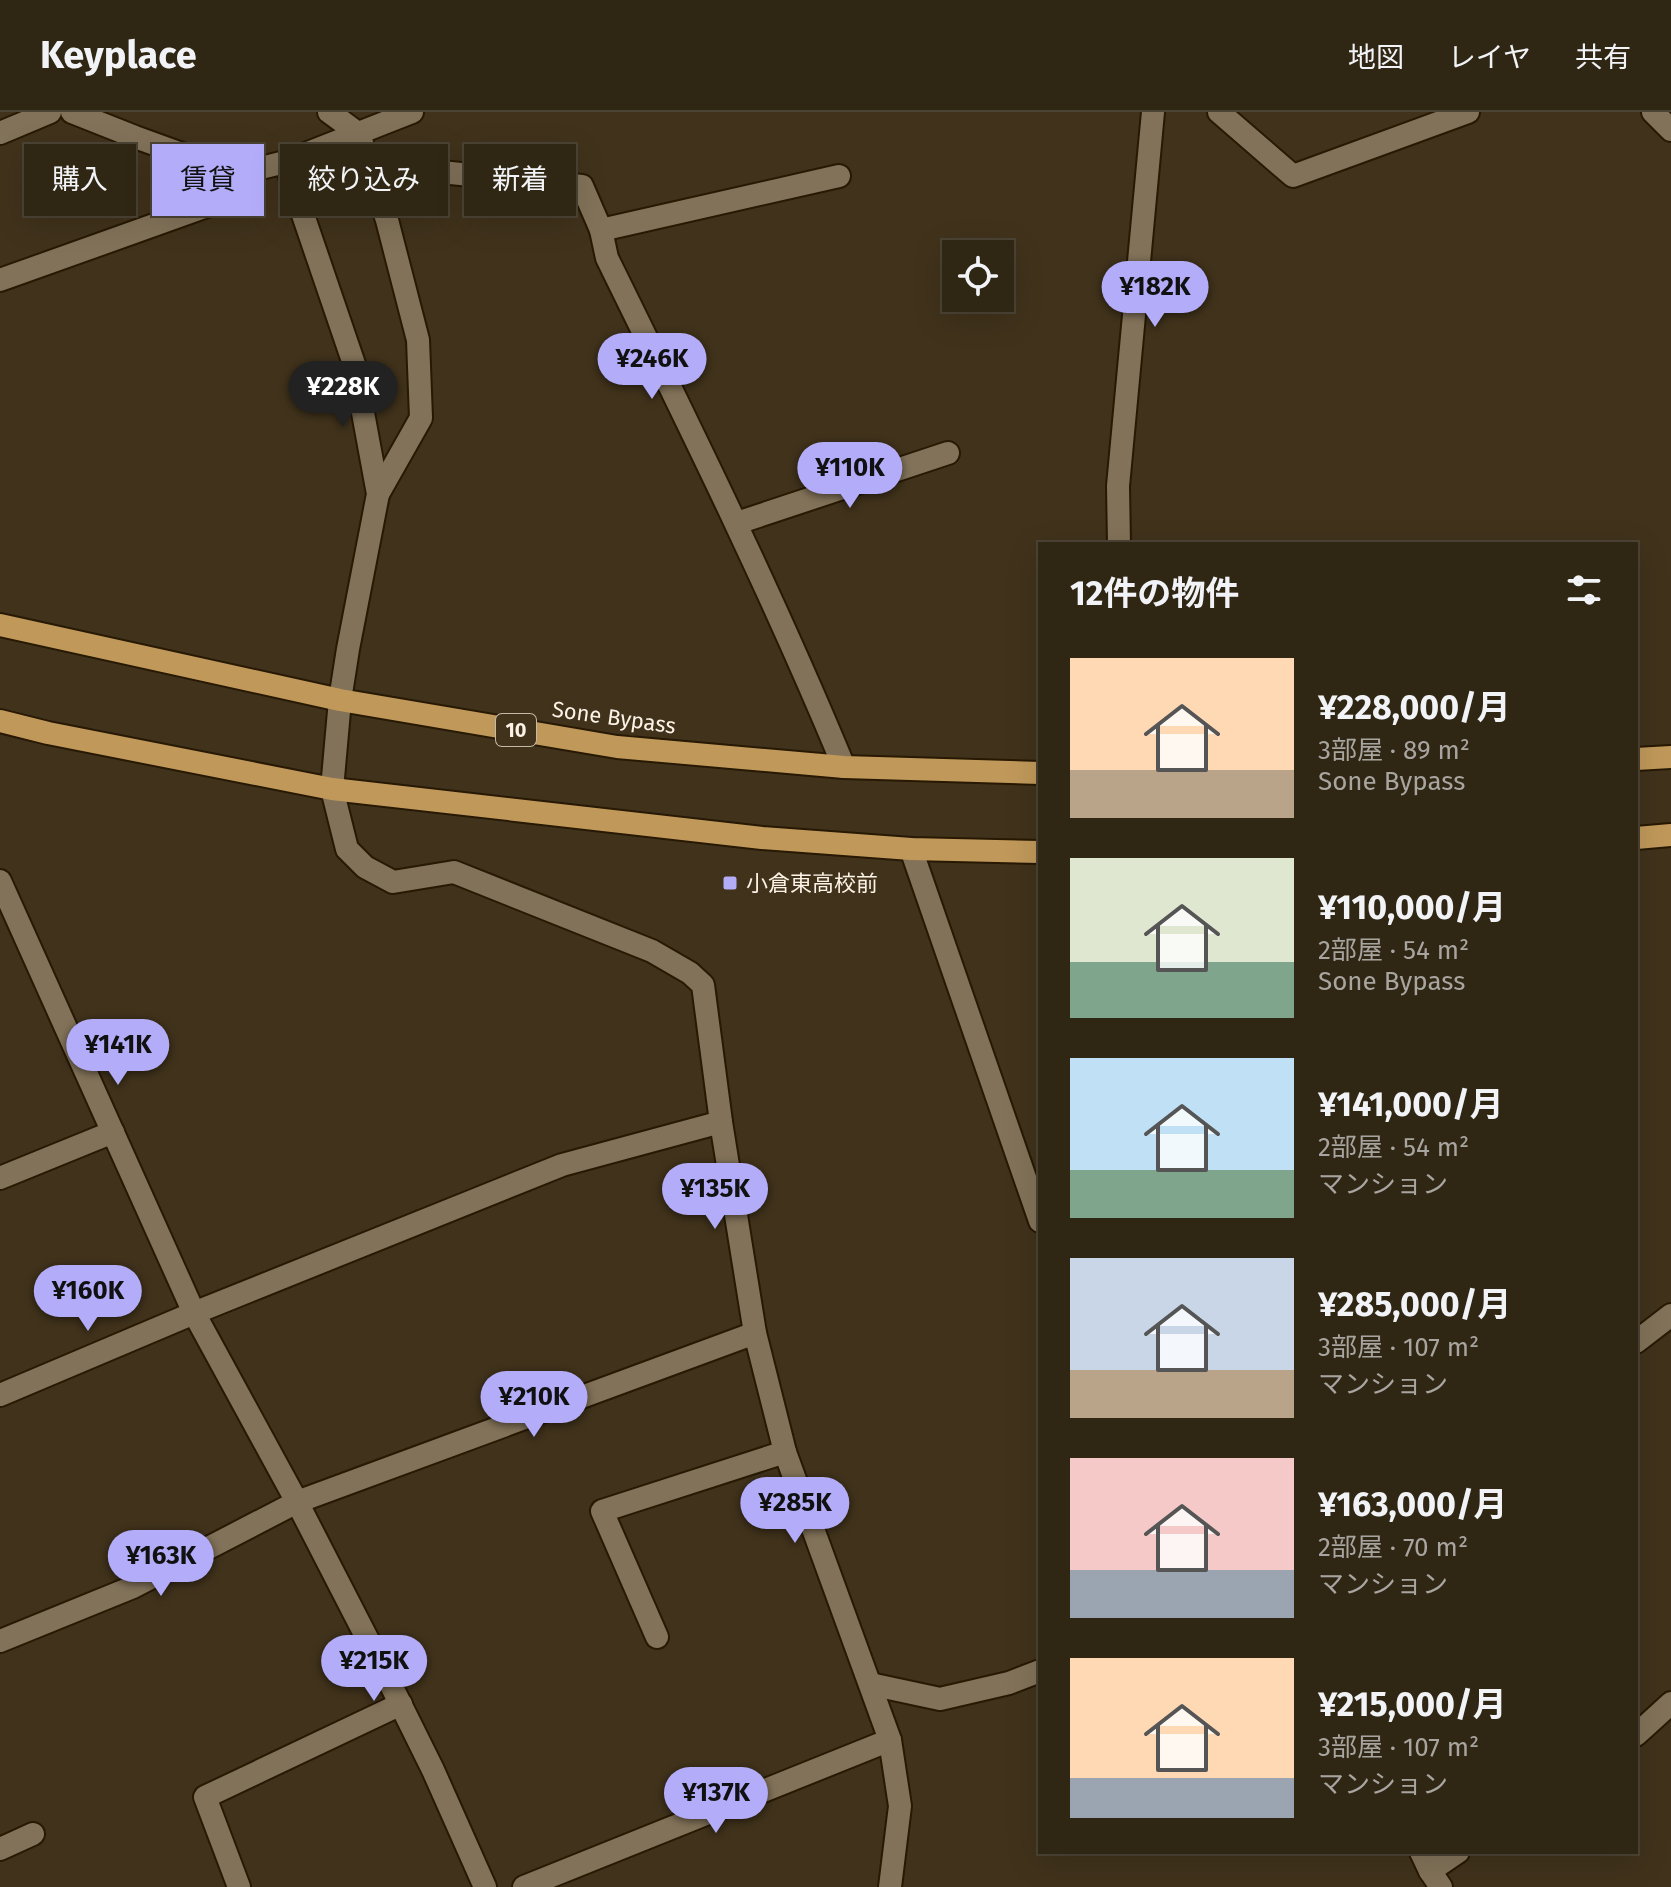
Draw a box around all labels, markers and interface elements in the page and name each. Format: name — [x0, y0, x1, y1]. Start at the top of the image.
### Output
text: Keyplace — [40, 32, 197, 78]
text: 地図 — [1348, 41, 1404, 74]
text: レイヤ — [1448, 41, 1531, 74]
text: 共有 — [1575, 41, 1631, 74]
chip: 購入 — [24, 144, 136, 216]
chip: 賃貸 — [152, 144, 264, 216]
chip: 絞り込み — [280, 144, 448, 216]
chip: 新着 — [464, 144, 576, 216]
map controls — [942, 240, 1014, 312]
button: locate — [942, 240, 1014, 312]
pin: ¥182K — [1099, 261, 1211, 329]
text: ¥182K — [1120, 271, 1190, 302]
pin: ¥246K — [596, 333, 708, 401]
text: ¥246K — [616, 343, 688, 374]
pin: ¥228K — [287, 361, 399, 429]
text: ¥228K — [307, 371, 379, 402]
pin: ¥110K — [794, 442, 906, 510]
text: ¥110K — [815, 452, 885, 483]
icon: filters — [1562, 568, 1606, 612]
text: 12件の物件 — [1070, 573, 1239, 614]
text: ¥228,000/月 — [1318, 687, 1511, 728]
icon: home — [1134, 690, 1230, 786]
street label: Sone Bypass — [550, 695, 678, 740]
road number: 10 — [496, 714, 536, 746]
text: 3部屋 · 89 m² — [1318, 735, 1470, 766]
text: Sone Bypass — [1318, 766, 1465, 797]
place label: 小倉東高校前 — [746, 870, 878, 897]
marker: 小倉東高校前 — [721, 874, 739, 892]
text: ¥110,000/月 — [1318, 887, 1506, 928]
icon: home — [1134, 890, 1230, 986]
text: 2部屋 · 54 m² — [1318, 935, 1469, 966]
text: Sone Bypass — [1318, 966, 1465, 997]
pin: ¥141K — [62, 1019, 174, 1087]
text: ¥141K — [84, 1029, 152, 1060]
text: ¥141,000/月 — [1318, 1084, 1504, 1125]
icon: home — [1134, 1090, 1230, 1186]
text: 2部屋 · 54 m² — [1318, 1132, 1469, 1163]
pin: ¥135K — [659, 1163, 771, 1231]
text: マンション — [1318, 1169, 1448, 1200]
text: ¥135K — [680, 1173, 750, 1204]
pin: ¥160K — [32, 1265, 144, 1333]
text: ¥160K — [52, 1275, 124, 1306]
text: ¥285,000/月 — [1318, 1284, 1511, 1325]
icon: home — [1134, 1290, 1230, 1386]
text: 3部屋 · 107 m² — [1318, 1332, 1479, 1363]
text: マンション — [1318, 1369, 1448, 1400]
pin: ¥210K — [478, 1371, 590, 1439]
text: ¥210K — [499, 1381, 569, 1412]
pin: ¥285K — [739, 1477, 851, 1545]
text: ¥163,000/月 — [1318, 1484, 1508, 1525]
text: ¥285K — [758, 1487, 832, 1518]
icon: home — [1134, 1490, 1230, 1586]
pin: ¥163K — [105, 1530, 217, 1598]
text: 2部屋 · 70 m² — [1318, 1532, 1468, 1563]
text: ¥163K — [126, 1540, 196, 1571]
text: マンション — [1318, 1569, 1448, 1600]
pin: ¥215K — [318, 1635, 430, 1703]
text: ¥215K — [339, 1645, 409, 1676]
text: ¥215,000/月 — [1318, 1684, 1507, 1725]
icon: home — [1134, 1690, 1230, 1786]
text: 3部屋 · 107 m² — [1318, 1732, 1479, 1763]
pin: ¥137K — [660, 1767, 772, 1835]
text: マンション — [1318, 1769, 1448, 1800]
text: ¥137K — [682, 1777, 750, 1808]

